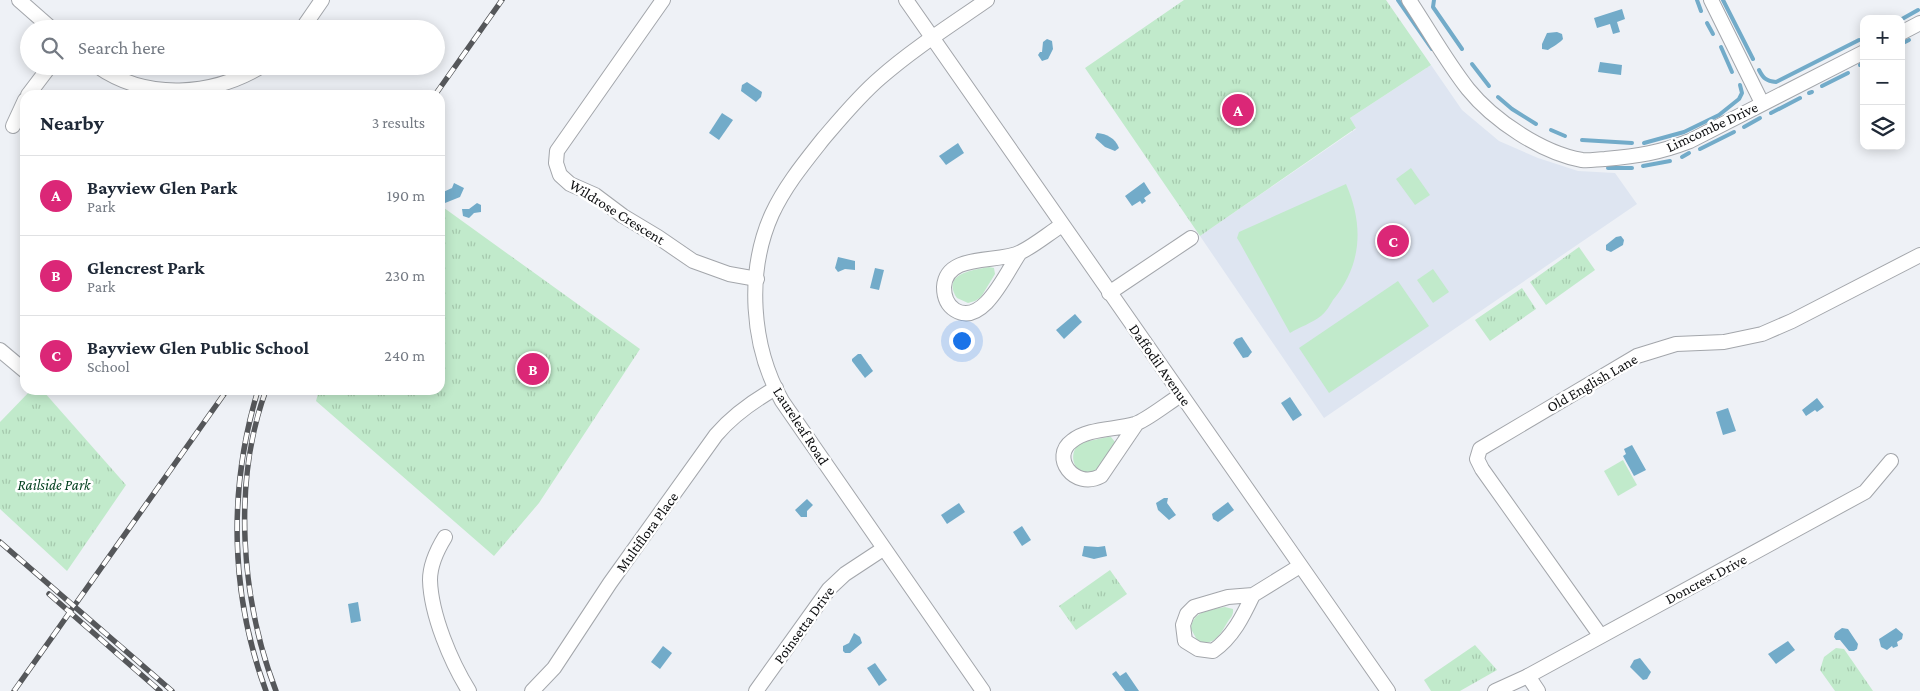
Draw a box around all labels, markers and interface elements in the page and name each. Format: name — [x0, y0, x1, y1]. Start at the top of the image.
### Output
map controls — [1860, 15, 1905, 150]
button: + — [1860, 15, 1905, 60]
search box — [20, 20, 445, 75]
icon: search — [38, 34, 66, 62]
text: Search here — [78, 37, 165, 58]
button: − — [1860, 60, 1905, 105]
pin: A — [1222, 91, 1254, 129]
street label: Limcombe Drive — [1664, 99, 1761, 155]
button: layers — [1860, 105, 1905, 150]
text: Nearby — [40, 111, 104, 135]
text: 3 results — [372, 114, 425, 131]
street label: Wildrose Crescent — [566, 176, 668, 248]
text: Bayview Glen Park — [87, 177, 237, 198]
text: A — [51, 187, 61, 204]
text: 190 m — [387, 187, 425, 204]
text: Park — [87, 198, 115, 215]
pin: C — [1377, 222, 1409, 260]
text: Glencrest Park — [87, 257, 204, 278]
text: B — [51, 267, 61, 284]
text: 230 m — [385, 267, 425, 284]
text: Park — [87, 278, 115, 295]
street label: Daffodil Avenue — [1126, 321, 1194, 409]
your location — [949, 328, 975, 354]
text: Bayview Glen Public School — [87, 337, 309, 358]
text: C — [51, 347, 61, 364]
text: 240 m — [384, 347, 425, 364]
pin: B — [517, 350, 549, 388]
street label: Old English Lane — [1544, 350, 1641, 416]
text: School — [87, 358, 130, 375]
street label: Laureleaf Road — [770, 384, 832, 468]
park label: Railside Park — [17, 477, 92, 493]
street label: Multiflora Place — [613, 489, 682, 575]
street label: Doncrest Drive — [1663, 551, 1750, 607]
street label: Poinsetta Drive — [771, 583, 838, 667]

